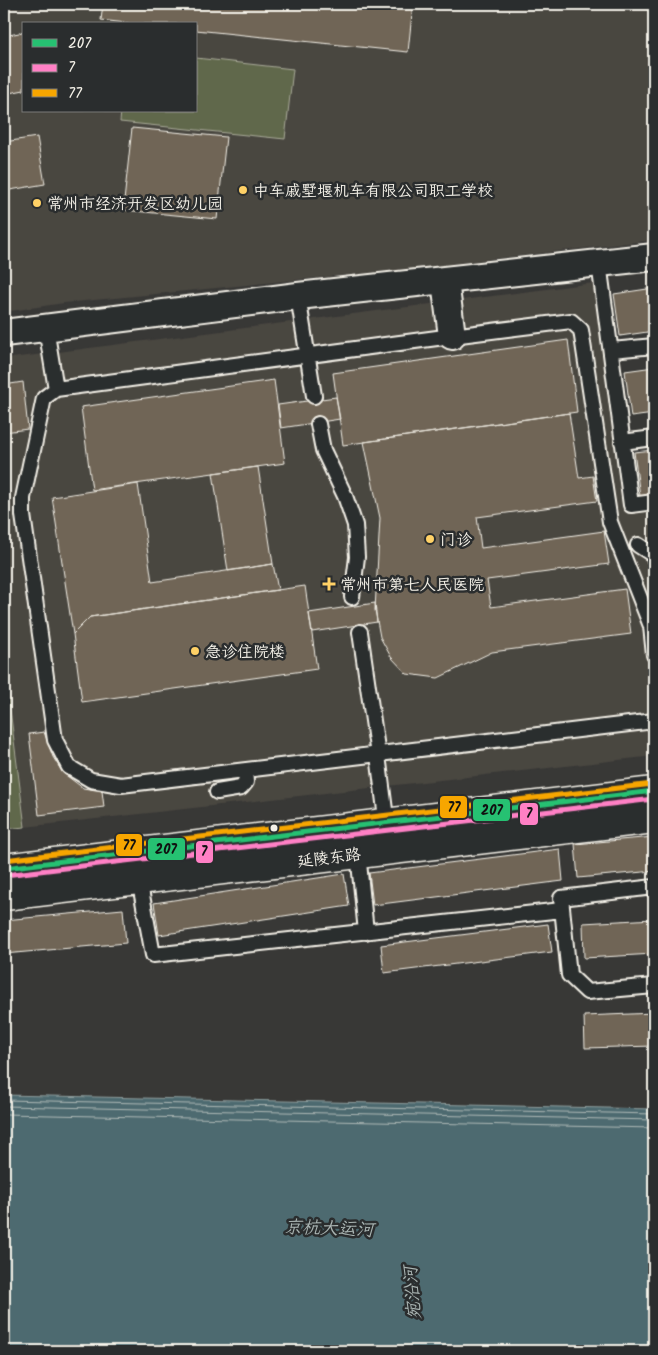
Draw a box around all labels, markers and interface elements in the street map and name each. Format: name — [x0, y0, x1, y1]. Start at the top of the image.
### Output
legend — [22, 22, 198, 112]
text: 207 — [68, 32, 92, 56]
text: 7 — [68, 56, 76, 80]
text: 77 — [68, 82, 83, 106]
place label: 中车戚墅堰机车有限公司职工学校 — [253, 179, 493, 204]
marker: 中车戚墅堰机车有限公司职工学校 — [237, 184, 249, 196]
place label: 常州市经济开发区幼儿园 — [47, 192, 223, 217]
marker: 常州市经济开发区幼儿园 — [31, 197, 43, 209]
place label: 门诊 — [440, 528, 473, 553]
marker: 门诊 — [424, 533, 436, 545]
place label: 常州市第七人民医院 — [340, 573, 484, 598]
marker: 常州市第七人民医院 — [322, 577, 336, 591]
place label: 急诊住院楼 — [205, 640, 285, 665]
marker: 急诊住院楼 — [189, 645, 201, 657]
line badge: 77 — [439, 795, 468, 819]
text: 77 — [447, 797, 461, 819]
line badge: 207 — [472, 798, 511, 822]
text: 207 — [481, 800, 503, 822]
line badge: 7 — [519, 802, 539, 826]
text: 7 — [526, 803, 533, 825]
unlabelled marker — [269, 823, 279, 833]
line badge: 77 — [115, 833, 143, 857]
text: 77 — [122, 835, 136, 857]
line badge: 207 — [147, 837, 186, 861]
text: 207 — [155, 839, 177, 861]
line badge: 7 — [195, 840, 214, 864]
text: 7 — [201, 841, 208, 863]
street label: 延陵东路 — [296, 842, 362, 875]
water label: 京杭大运河 — [283, 1213, 377, 1246]
water label: 宛沿河 — [396, 1262, 430, 1321]

